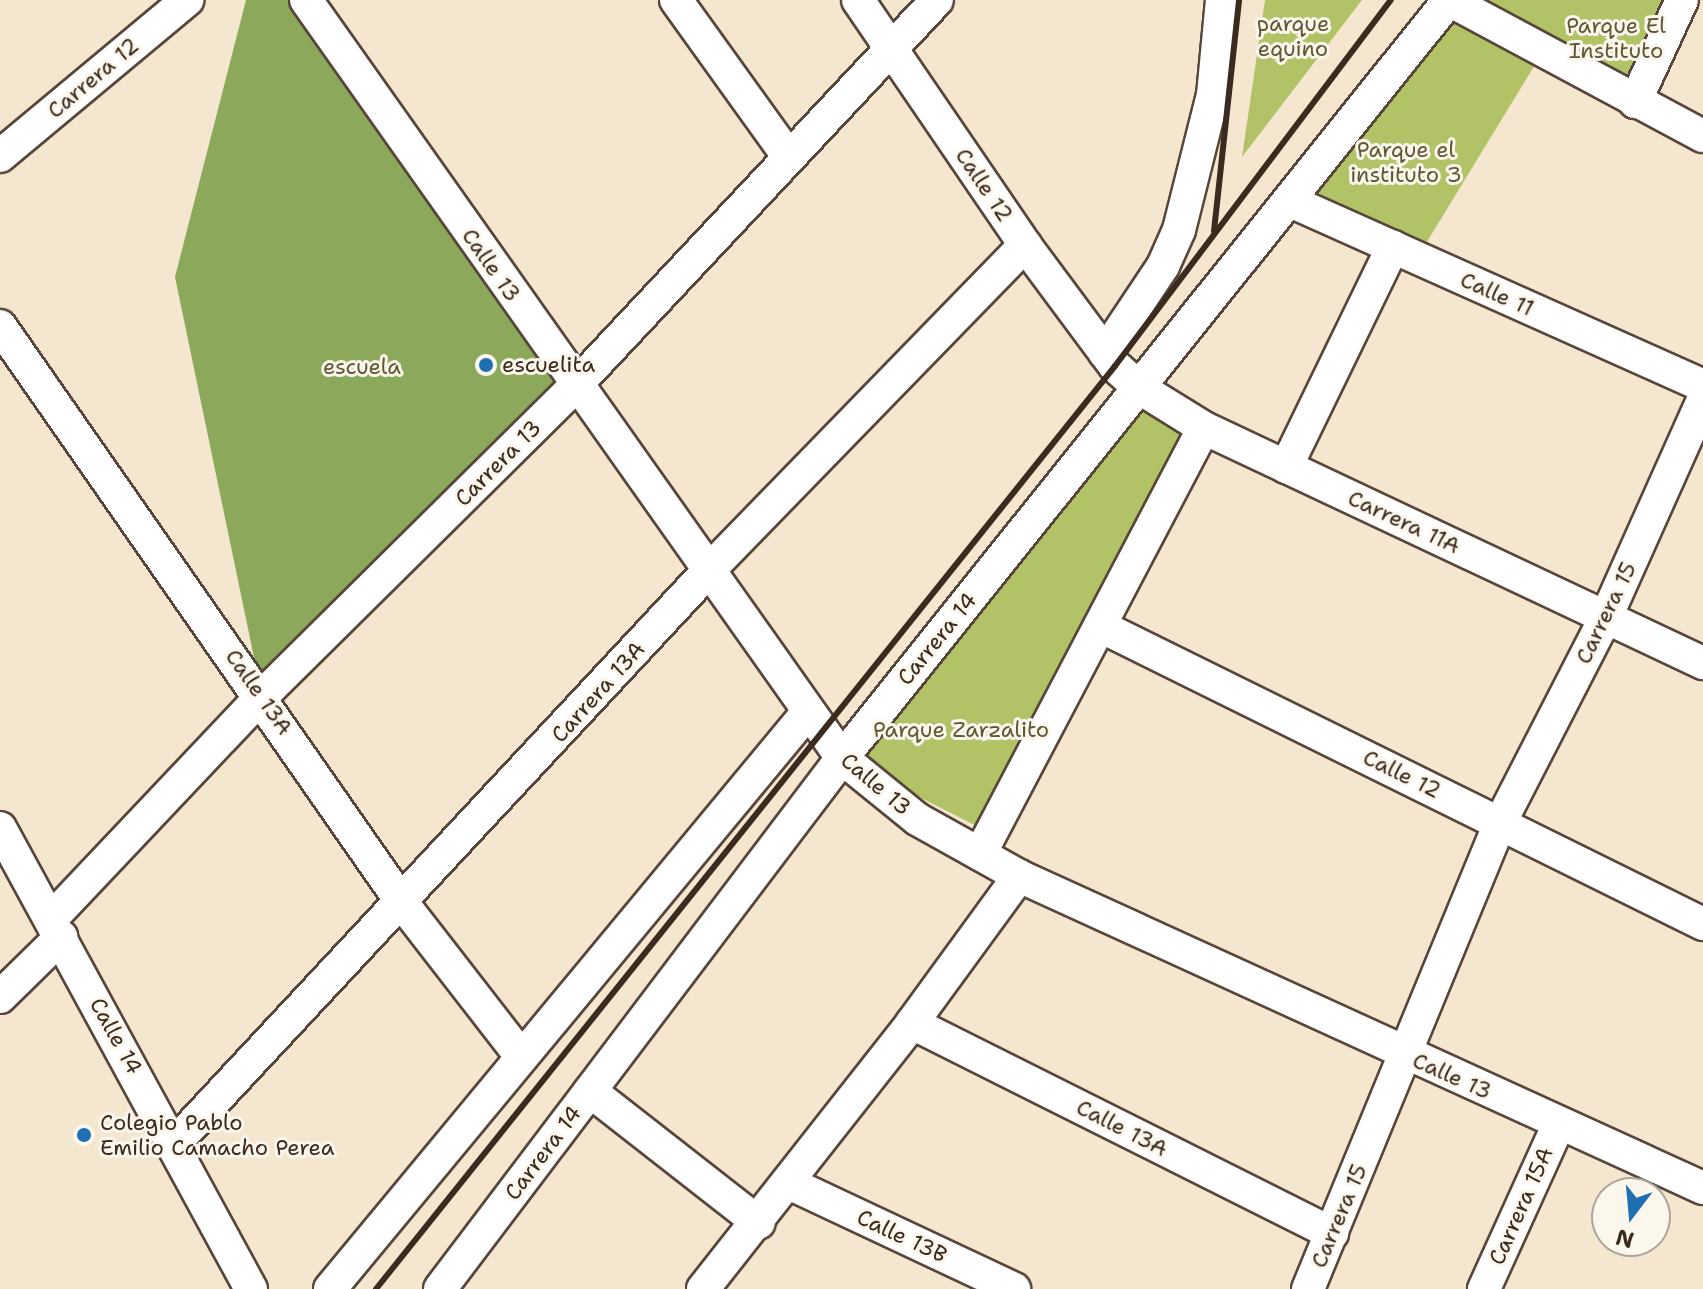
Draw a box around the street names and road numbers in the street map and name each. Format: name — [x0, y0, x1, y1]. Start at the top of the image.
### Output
street label: Carrera 12 — [42, 32, 144, 124]
street label: Calle 12 — [950, 143, 1018, 227]
street label: Calle 13 — [456, 223, 526, 307]
street label: Calle 11 — [1456, 266, 1538, 322]
street label: Carrera 13 — [449, 414, 547, 512]
street label: Carrera 11A — [1344, 485, 1464, 559]
street label: Carrera 15 — [1570, 558, 1642, 668]
street label: Carrera 14 — [892, 587, 982, 691]
street label: Carrera 13A — [546, 636, 650, 748]
street label: Calle 13A — [220, 644, 298, 740]
street label: Calle 12 — [1359, 744, 1445, 804]
street label: Calle 13 — [836, 747, 916, 821]
street label: Calle 14 — [84, 993, 148, 1079]
street label: Calle 13 — [1409, 1047, 1495, 1105]
street label: Calle 13A — [1072, 1094, 1172, 1162]
street label: Carrera 14 — [499, 1101, 587, 1205]
street label: Carrera 15A — [1483, 1143, 1559, 1269]
street label: Carrera 15 — [1305, 1160, 1373, 1272]
street label: Calle 13B — [853, 1204, 951, 1268]

